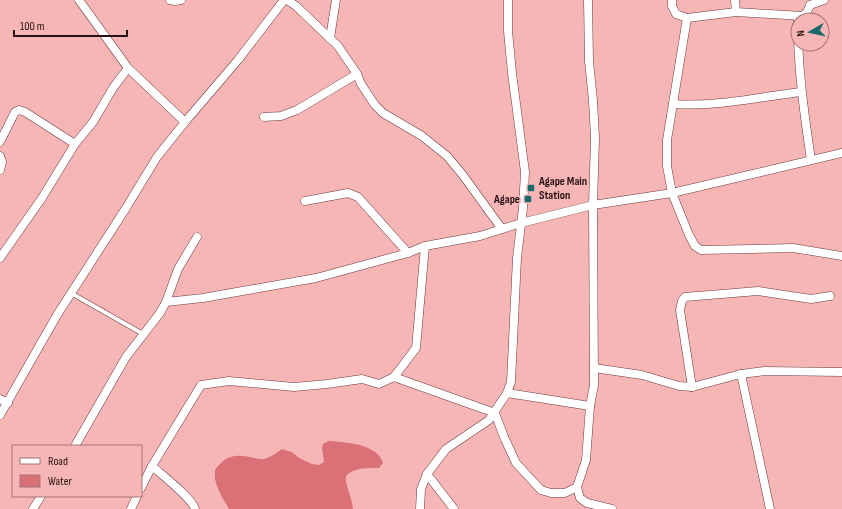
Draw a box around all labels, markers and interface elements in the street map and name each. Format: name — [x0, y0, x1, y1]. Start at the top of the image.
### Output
scale bar — [14, 12, 127, 38]
north arrow — [790, 12, 830, 52]
text: 100 m — [20, 19, 45, 34]
text: N — [794, 29, 807, 37]
place label: Agape Main Station — [538, 174, 587, 203]
marker: Agape Main Station — [526, 183, 536, 193]
place label: Agape — [493, 192, 520, 207]
marker: Agape — [523, 194, 533, 204]
legend — [12, 445, 142, 497]
text: Road — [48, 454, 68, 469]
text: Water — [48, 474, 72, 489]

